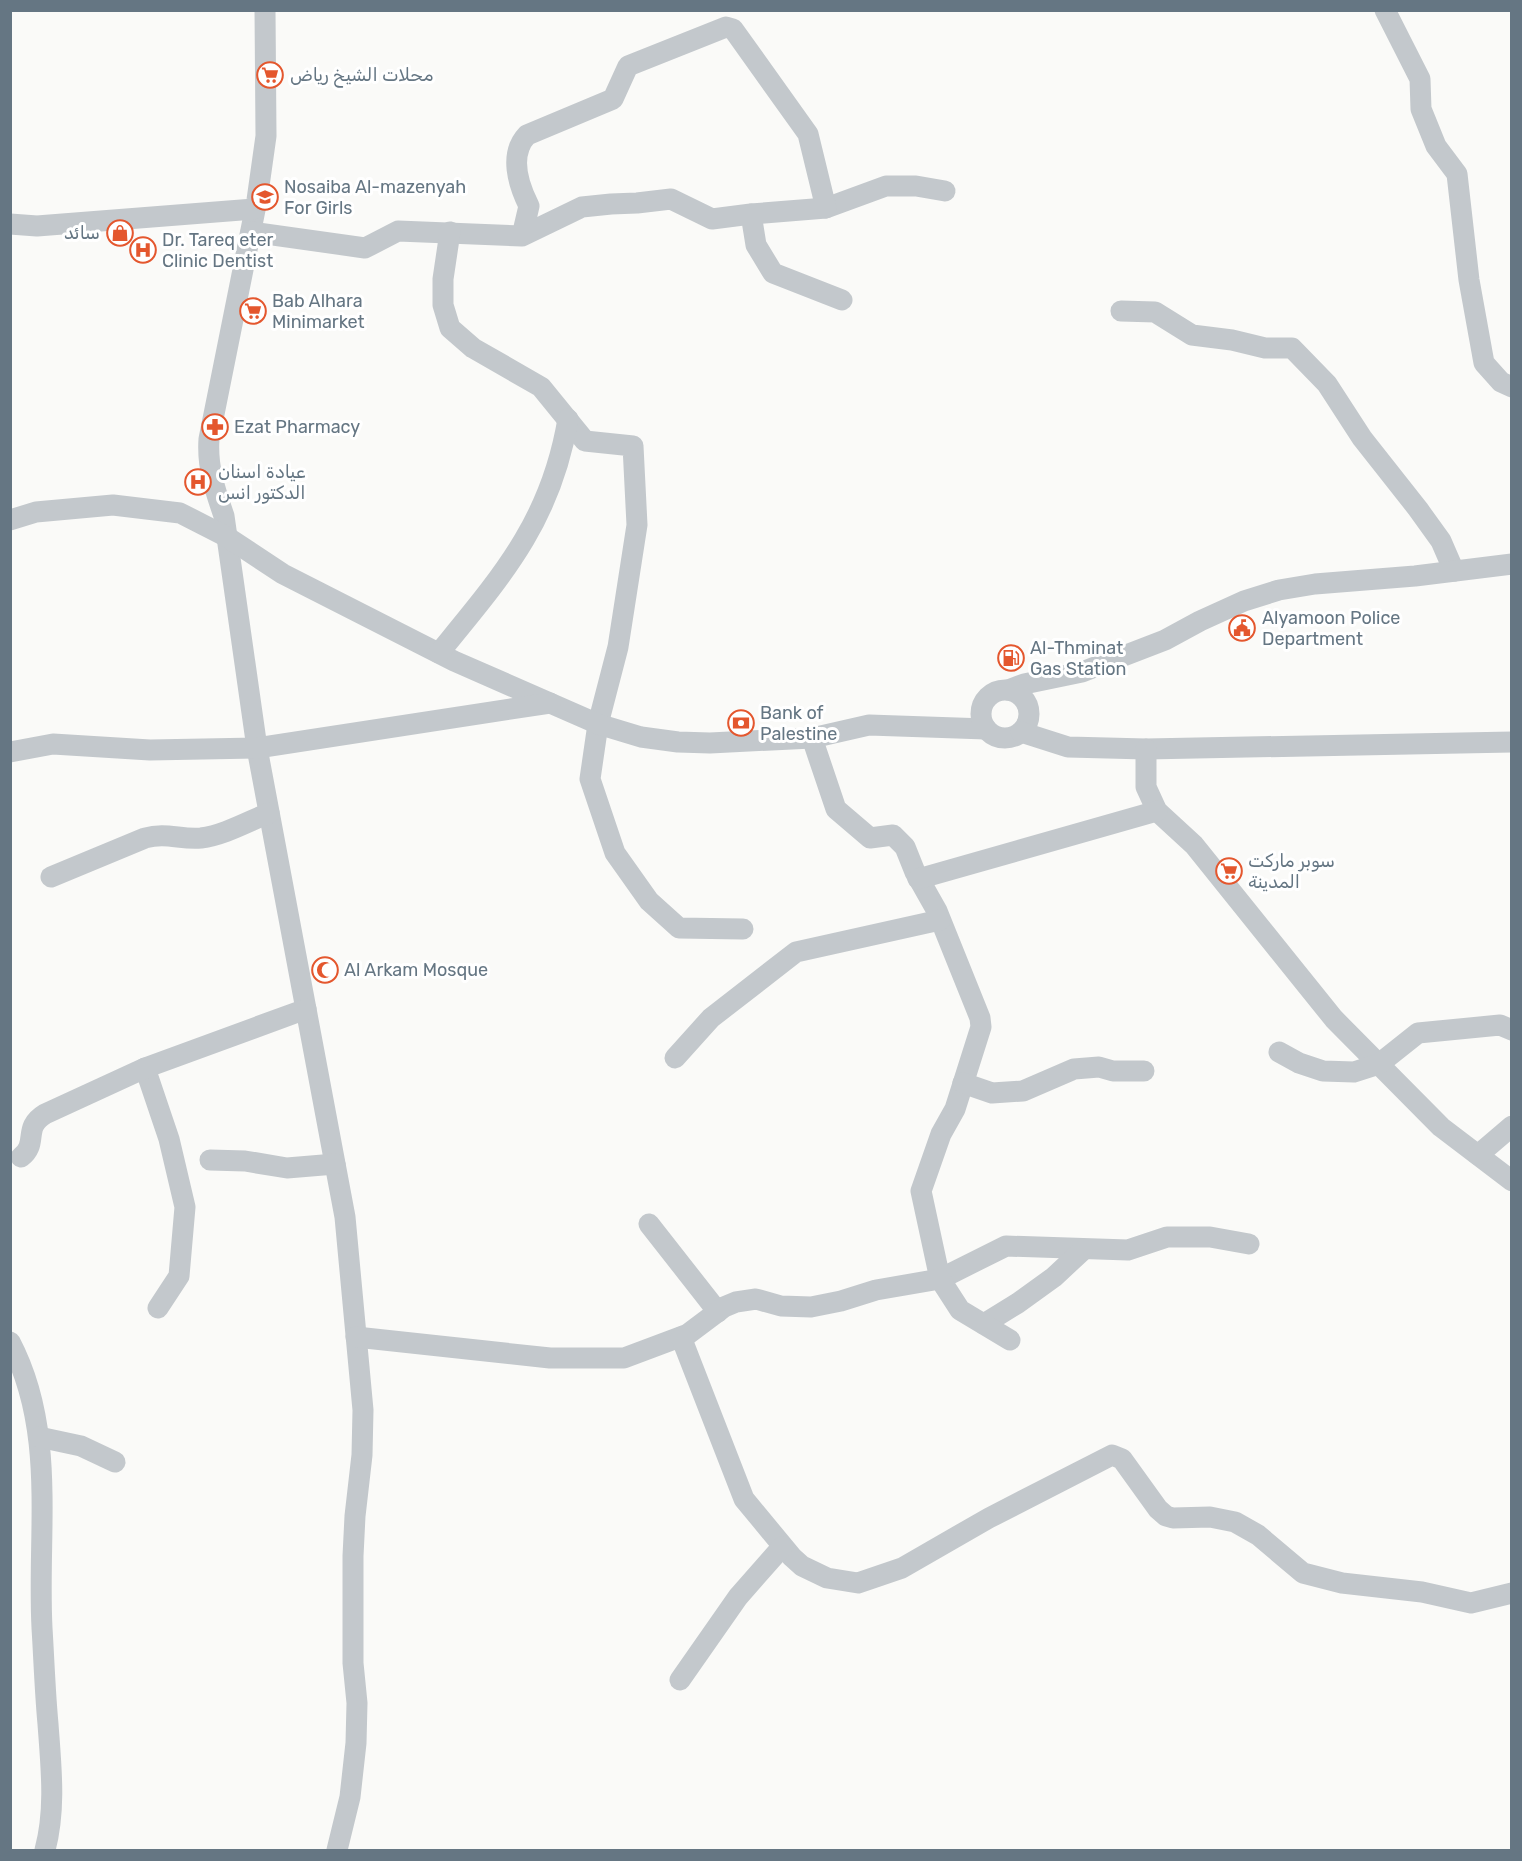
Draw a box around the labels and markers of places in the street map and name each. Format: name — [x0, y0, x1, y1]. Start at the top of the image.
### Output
supermarket icon: محلات الشيخ رياض — [255, 60, 285, 90]
place label: محلات الشيخ رياض — [290, 64, 433, 88]
place label: Nosaiba Al-mazenyah For Girls — [284, 176, 466, 219]
school or university icon: Nosaiba Al-mazenyah For Girls — [250, 182, 280, 212]
shop icon: سائد — [105, 218, 135, 248]
place label: سائد — [64, 222, 100, 244]
place label: Dr. Tareq eter Clinic Dentist — [162, 229, 273, 272]
hospital icon: Dr. Tareq eter Clinic Dentist — [128, 235, 158, 265]
place label: Bab Alhara Minimarket — [272, 290, 365, 333]
supermarket icon: Bab Alhara Minimarket — [238, 296, 268, 326]
pharmacy icon: Ezat Pharmacy — [200, 412, 230, 442]
place label: Ezat Pharmacy — [234, 416, 360, 438]
place label: عيادة اسنان الدكتور انس — [218, 461, 306, 504]
hospital icon: عيادة اسنان الدكتور انس — [183, 467, 213, 497]
place label: Alyamoon Police Department — [1262, 607, 1400, 650]
public building icon: Alyamoon Police Department — [1227, 613, 1257, 643]
place label: Al-Thminat Gas Station — [1030, 637, 1127, 680]
fuel station icon: Al-Thminat Gas Station — [996, 643, 1026, 673]
place label: Bank of Palestine — [760, 702, 837, 745]
bank icon: Bank of Palestine — [726, 708, 756, 738]
place label: سوبر ماركت المدينة — [1248, 850, 1335, 893]
supermarket icon: سوبر ماركت المدينة — [1214, 856, 1244, 886]
mosque icon: Al Arkam Mosque — [310, 955, 340, 985]
place label: Al Arkam Mosque — [344, 959, 488, 981]

